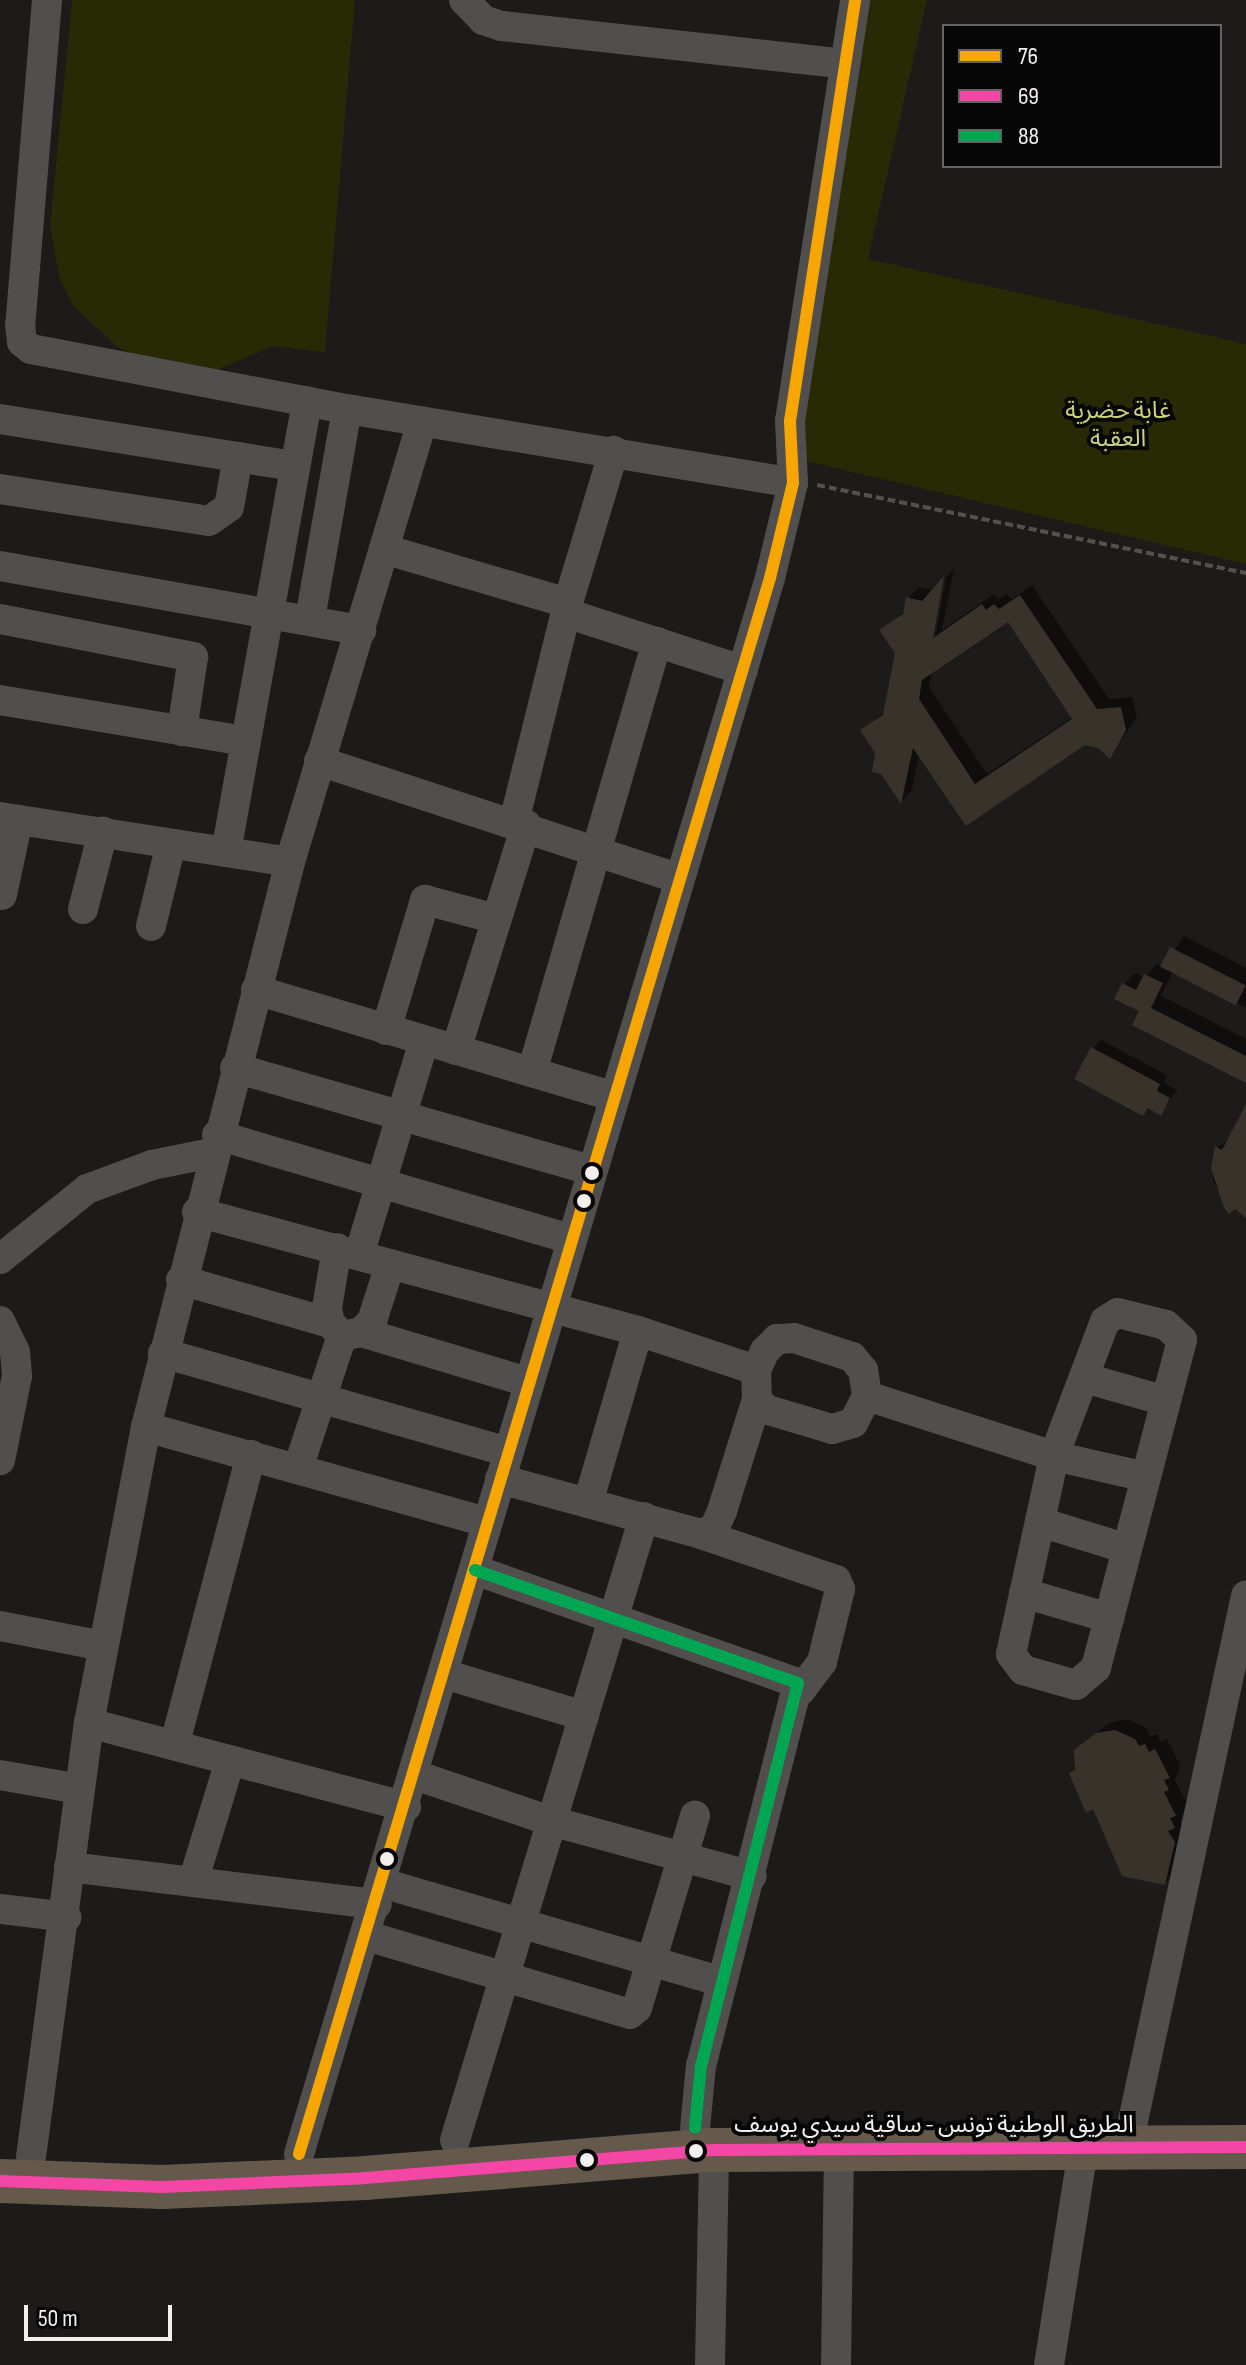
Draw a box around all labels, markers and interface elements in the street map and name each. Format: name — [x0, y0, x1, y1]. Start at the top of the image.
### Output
legend — [942, 24, 1222, 168]
text: 76 — [1018, 42, 1038, 71]
text: 69 — [1018, 82, 1039, 111]
text: 88 — [1018, 122, 1039, 151]
park label: غابة حضرية العقبة — [1065, 397, 1171, 453]
unlabelled marker — [584, 1165, 600, 1181]
unlabelled marker — [576, 1193, 592, 1209]
unlabelled marker — [379, 1851, 395, 1867]
street label: الطريق الوطنية تونس - ساقية سيدي يوسف — [734, 2111, 1134, 2139]
unlabelled marker — [688, 2143, 704, 2159]
unlabelled marker — [579, 2152, 595, 2168]
scale bar — [28, 2289, 176, 2339]
text: 50 m — [38, 2304, 78, 2333]

